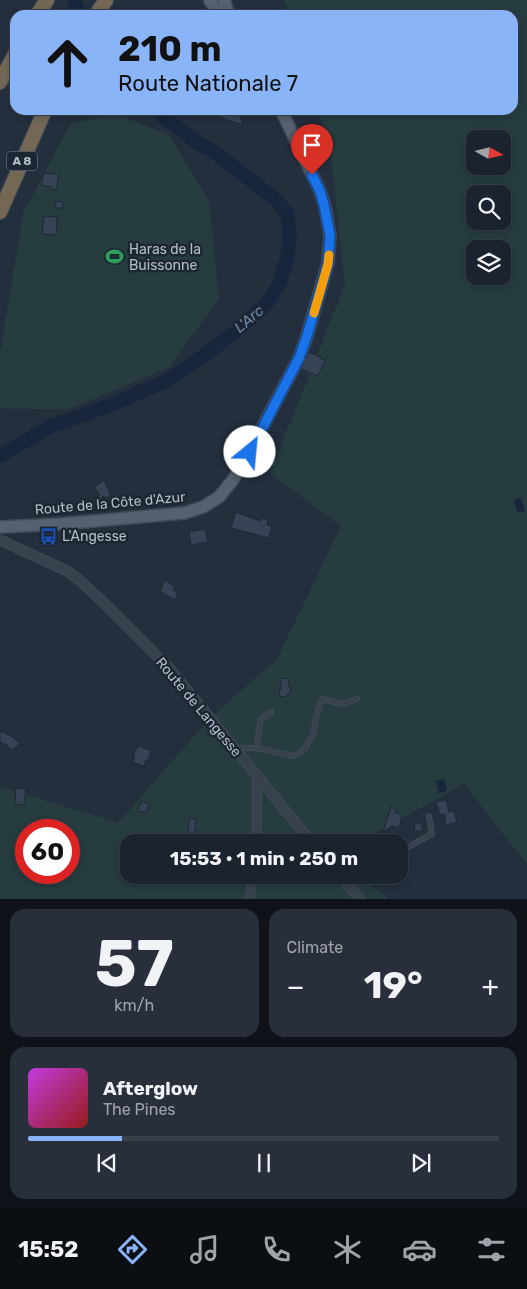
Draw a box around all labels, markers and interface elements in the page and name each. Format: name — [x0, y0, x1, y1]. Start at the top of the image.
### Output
text: 210 m — [118, 28, 221, 70]
icon: ahead — [35, 30, 100, 95]
text: Route Nationale 7 — [118, 70, 298, 97]
pin — [291, 124, 333, 175]
north arrow — [466, 130, 511, 175]
map controls — [466, 130, 511, 285]
icon: arrive — [298, 131, 326, 159]
road number: A 8 — [7, 152, 37, 170]
button: search — [466, 185, 511, 230]
button: layers — [466, 240, 511, 285]
place label: Haras de la Buissonne — [129, 241, 201, 274]
sports icon: Haras de la Buissonne — [105, 247, 125, 267]
water label: L'Arc — [231, 301, 267, 337]
position arrow — [223, 425, 275, 477]
street label: Route de la Côte d'Azur — [34, 488, 187, 519]
bus stop icon: L'Angesse — [38, 526, 58, 546]
place label: L'Angesse — [62, 528, 127, 545]
street label: Route de Langesse — [152, 654, 245, 761]
speed limit sign: 60 — [15, 819, 80, 884]
text: 15:53 · 1 min · 250 m — [170, 847, 358, 870]
text: 57 — [95, 925, 174, 1002]
text: Climate — [287, 938, 343, 957]
text: 19° — [364, 962, 423, 1008]
text: − — [287, 970, 305, 1003]
text: + — [482, 970, 499, 1003]
text: km/h — [114, 996, 154, 1015]
text: Afterglow — [103, 1077, 198, 1100]
text: The Pines — [103, 1100, 176, 1119]
icon: previous — [93, 1149, 121, 1177]
icon: pause — [250, 1149, 278, 1177]
icon: next — [407, 1149, 435, 1177]
icon: directions — [115, 1232, 150, 1267]
icon: music — [187, 1232, 222, 1267]
icon: phone — [259, 1232, 294, 1267]
icon: climate — [330, 1232, 365, 1267]
icon: car — [402, 1232, 437, 1267]
icon: filters — [474, 1232, 509, 1267]
text: 15:52 — [18, 1236, 78, 1263]

